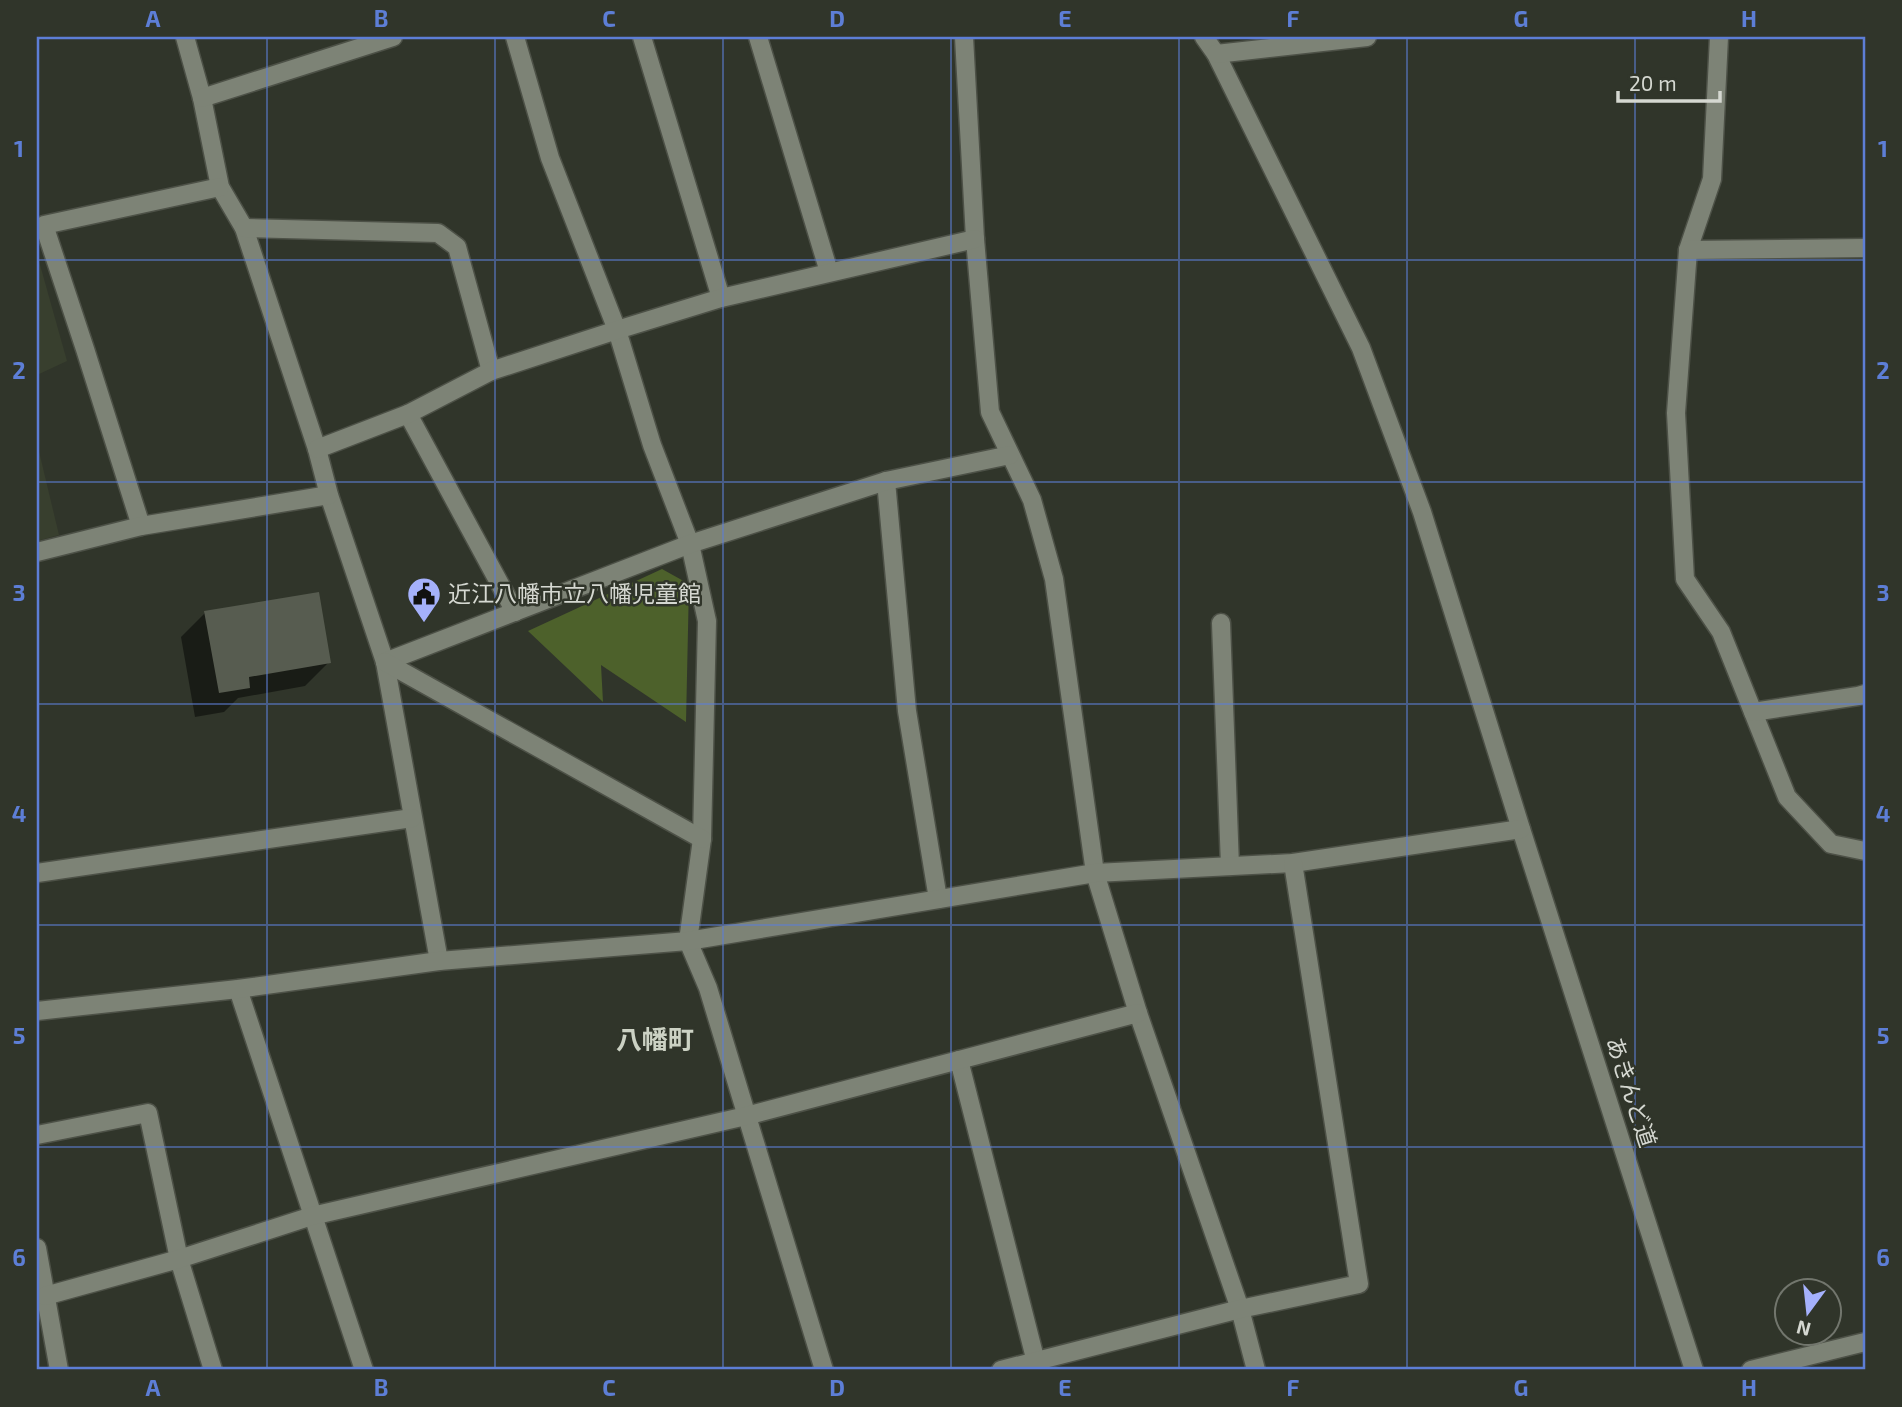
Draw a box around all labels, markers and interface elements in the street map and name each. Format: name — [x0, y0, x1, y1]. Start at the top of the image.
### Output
text: A — [145, 4, 161, 32]
text: B — [374, 4, 388, 32]
text: C — [602, 4, 616, 32]
text: D — [829, 4, 845, 32]
text: E — [1058, 4, 1072, 32]
text: F — [1287, 4, 1300, 32]
text: G — [1514, 4, 1528, 32]
text: H — [1741, 4, 1757, 32]
scale bar — [1618, 60, 1720, 104]
text: 20 m — [1629, 70, 1677, 95]
text: 1 — [14, 134, 24, 162]
text: 1 — [1878, 134, 1888, 162]
text: 2 — [12, 356, 26, 384]
text: 2 — [1876, 356, 1890, 384]
public building icon: 近江八幡市立八幡児童館 — [405, 575, 443, 624]
text: 3 — [12, 578, 26, 606]
text: 3 — [1876, 578, 1890, 606]
place label: 近江八幡市立八幡児童館 — [448, 579, 701, 607]
text: 4 — [12, 799, 26, 827]
text: 4 — [1876, 799, 1890, 827]
text: 5 — [13, 1021, 25, 1049]
text: 5 — [1877, 1021, 1889, 1049]
district label: 八幡町 — [616, 1023, 694, 1054]
street label: あきんど道 — [1601, 1033, 1663, 1150]
text: 6 — [12, 1243, 26, 1271]
text: 6 — [1876, 1243, 1890, 1271]
north arrow — [1772, 1278, 1842, 1348]
text: N — [1794, 1316, 1813, 1342]
text: A — [145, 1373, 161, 1401]
text: B — [374, 1373, 388, 1401]
text: C — [602, 1373, 616, 1401]
text: D — [829, 1373, 845, 1401]
text: E — [1058, 1373, 1072, 1401]
text: F — [1287, 1373, 1300, 1401]
text: G — [1514, 1373, 1528, 1401]
text: H — [1741, 1373, 1757, 1401]

